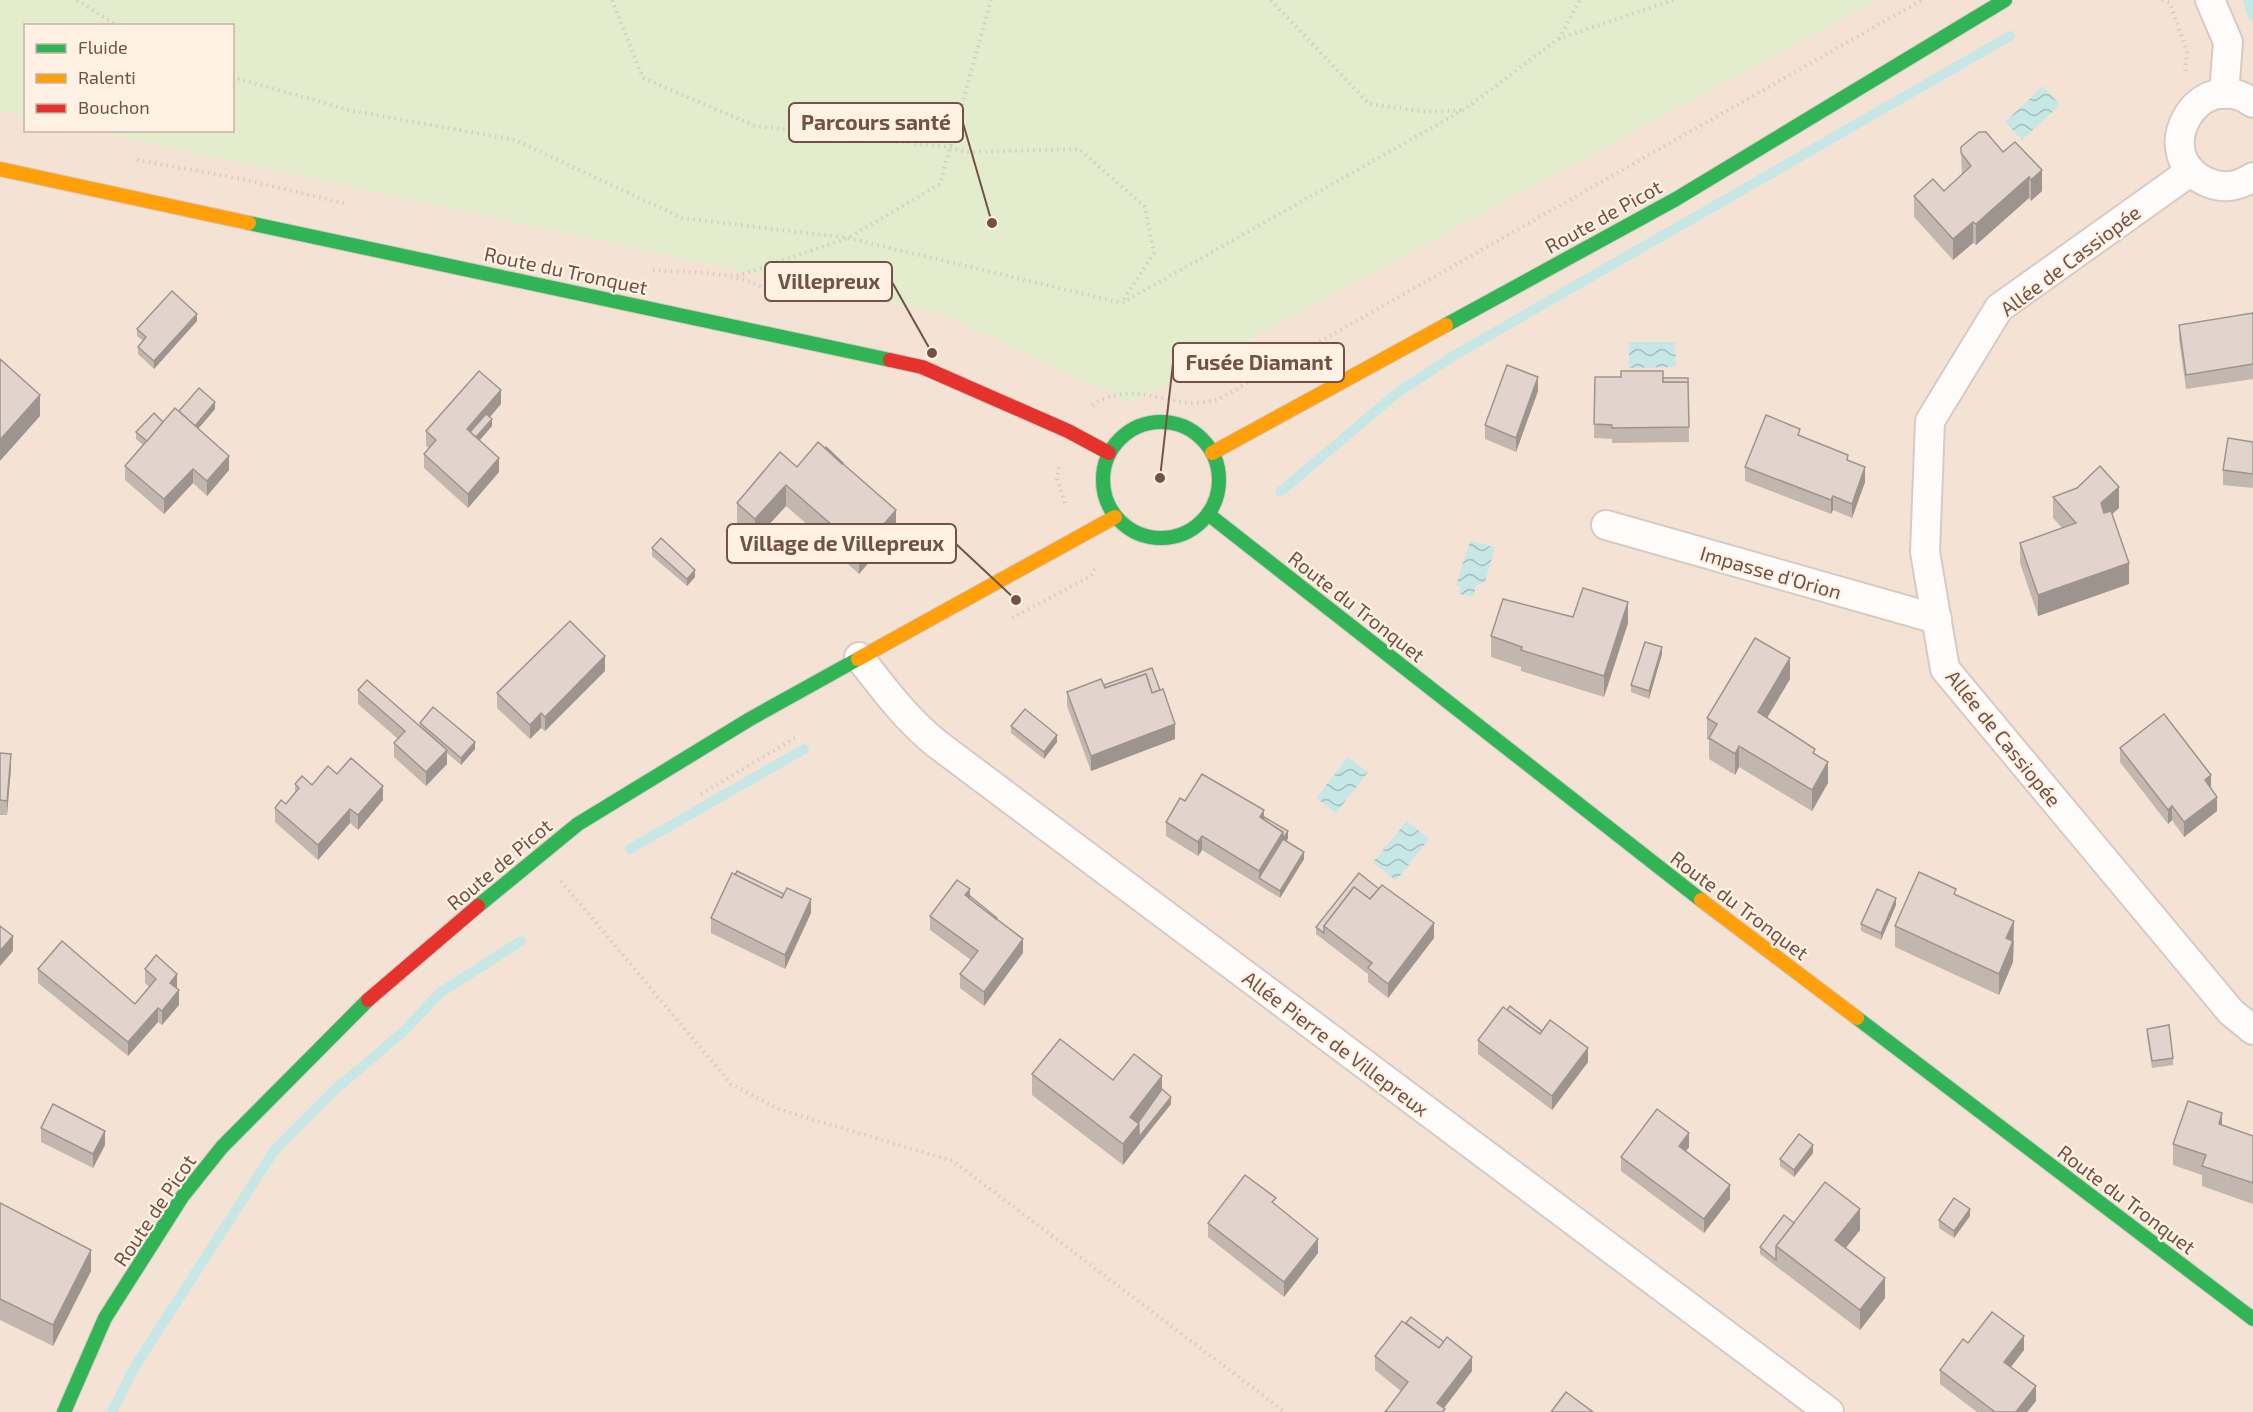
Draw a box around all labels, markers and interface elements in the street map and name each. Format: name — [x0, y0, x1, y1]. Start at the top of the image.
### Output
legend — [24, 24, 234, 132]
text: Fluide — [78, 36, 128, 58]
text: Ralenti — [78, 66, 136, 88]
text: Bouchon — [78, 96, 150, 118]
callout: Parcours santé — [789, 103, 963, 142]
text: Parcours santé — [801, 109, 951, 134]
street label: Route de Picot — [1540, 174, 1666, 258]
street label: Allée de Cassiopée — [1995, 200, 2145, 320]
street label: Route du Tronquet — [482, 241, 650, 299]
callout: Villepreux — [765, 262, 892, 301]
text: Villepreux — [778, 268, 880, 293]
callout: Fusée Diamant — [1173, 343, 1344, 382]
text: Fusée Diamant — [1185, 349, 1333, 374]
callout: Village de Villepreux — [727, 524, 956, 563]
text: Village de Villepreux — [740, 530, 944, 555]
street label: Impasse d'Orion — [1698, 540, 1844, 604]
street label: Route du Tronquet — [1284, 545, 1430, 667]
street label: Allée de Cassiopée — [1941, 665, 2067, 811]
street label: Route de Picot — [442, 813, 557, 915]
street label: Route du Tronquet — [1666, 845, 1814, 965]
street label: Allée Pierre de Villepreux — [1238, 965, 1434, 1121]
street label: Route du Tronquet — [2053, 1139, 2201, 1259]
street label: Route de Picot — [108, 1149, 200, 1271]

